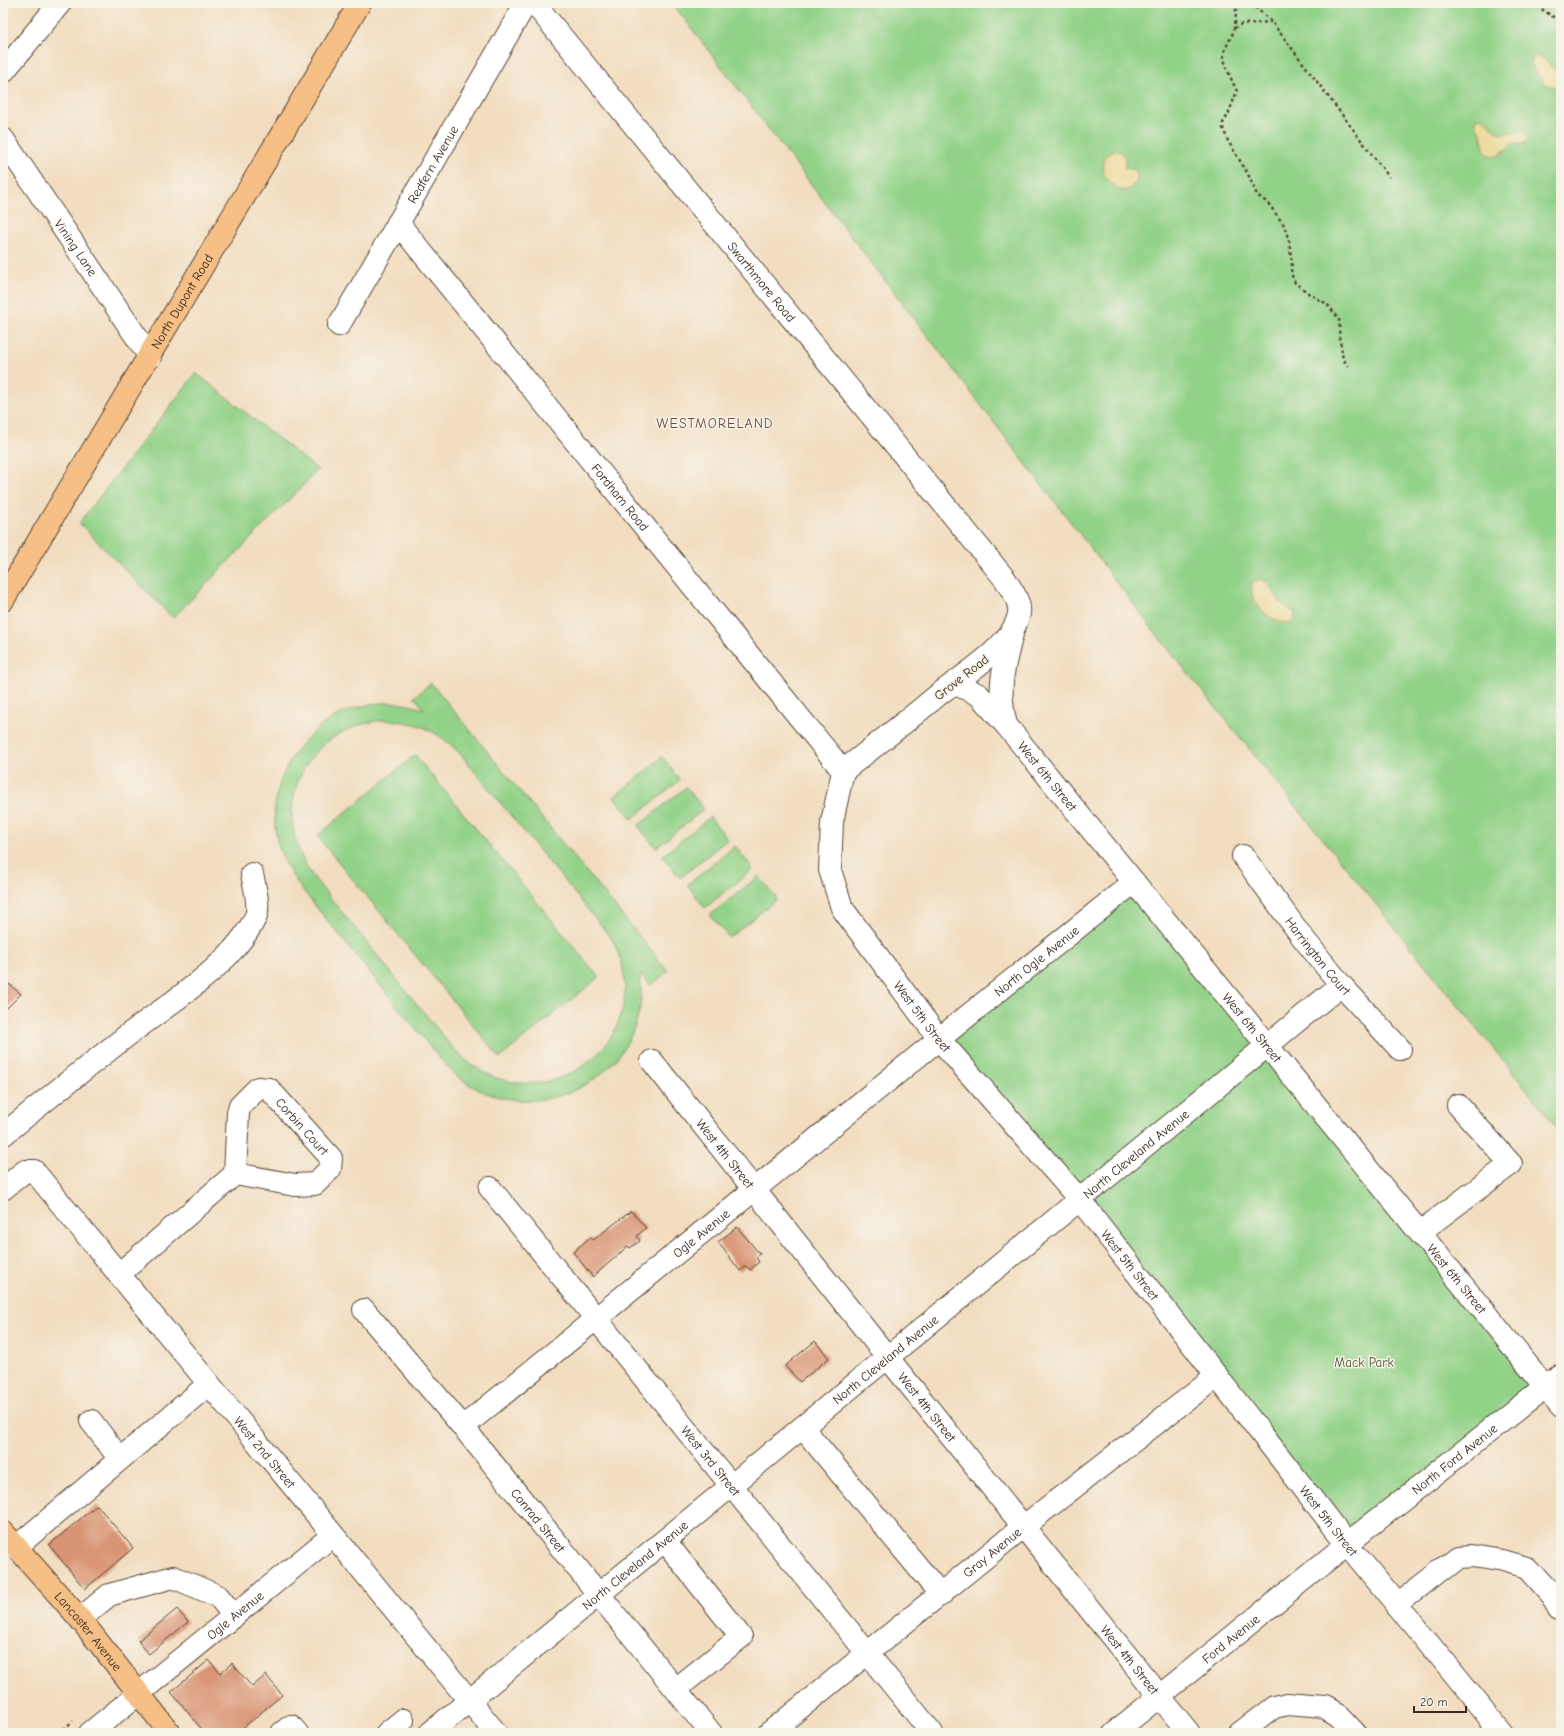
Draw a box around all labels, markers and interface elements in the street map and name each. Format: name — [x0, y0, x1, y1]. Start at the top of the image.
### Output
street label: Redfern Avenue — [404, 122, 461, 206]
street label: Vining Lane — [51, 217, 101, 280]
street label: Swarthmore Road — [724, 239, 799, 325]
street label: North Dupont Road — [148, 252, 216, 352]
district label: WESTMORELAND — [656, 415, 774, 432]
street label: Fordham Road — [588, 461, 652, 534]
street label: Grove Road — [931, 651, 992, 703]
street label: West 6th Street — [1015, 739, 1081, 815]
street label: Harrington Court — [1282, 914, 1354, 999]
street label: North Ogle Avenue — [991, 922, 1082, 1000]
street label: West 5th Street — [891, 978, 955, 1056]
street label: West 6th Street — [1219, 990, 1285, 1066]
street label: Corbin Court — [272, 1095, 333, 1159]
street label: North Cleveland Avenue — [1080, 1106, 1192, 1202]
street label: West 4th Street — [693, 1116, 758, 1192]
street label: Ogle Avenue — [670, 1206, 733, 1261]
street label: West 5th Street — [1098, 1227, 1163, 1304]
street label: West 6th Street — [1424, 1241, 1490, 1317]
street label: North Cleveland Avenue — [830, 1312, 942, 1407]
park label: Mack Park — [1334, 1355, 1394, 1370]
street label: West 4th Street — [895, 1370, 960, 1446]
street label: West 2nd Street — [231, 1413, 299, 1492]
street label: North Ford Avenue — [1409, 1420, 1501, 1498]
street label: West 3rd Street — [678, 1423, 744, 1500]
street label: West 5th Street — [1296, 1483, 1361, 1560]
street label: Conrad Street — [508, 1485, 569, 1556]
street label: North Cleveland Avenue — [579, 1517, 691, 1613]
street label: Gray Avenue — [960, 1524, 1025, 1581]
street label: Ogle Avenue — [204, 1587, 267, 1643]
street label: Lancaster Avenue — [51, 1589, 125, 1674]
street label: Ford Avenue — [1199, 1611, 1263, 1667]
street label: West 4th Street — [1097, 1622, 1163, 1698]
scale bar — [1414, 1688, 1466, 1714]
text: 20 m — [1420, 1695, 1448, 1709]

